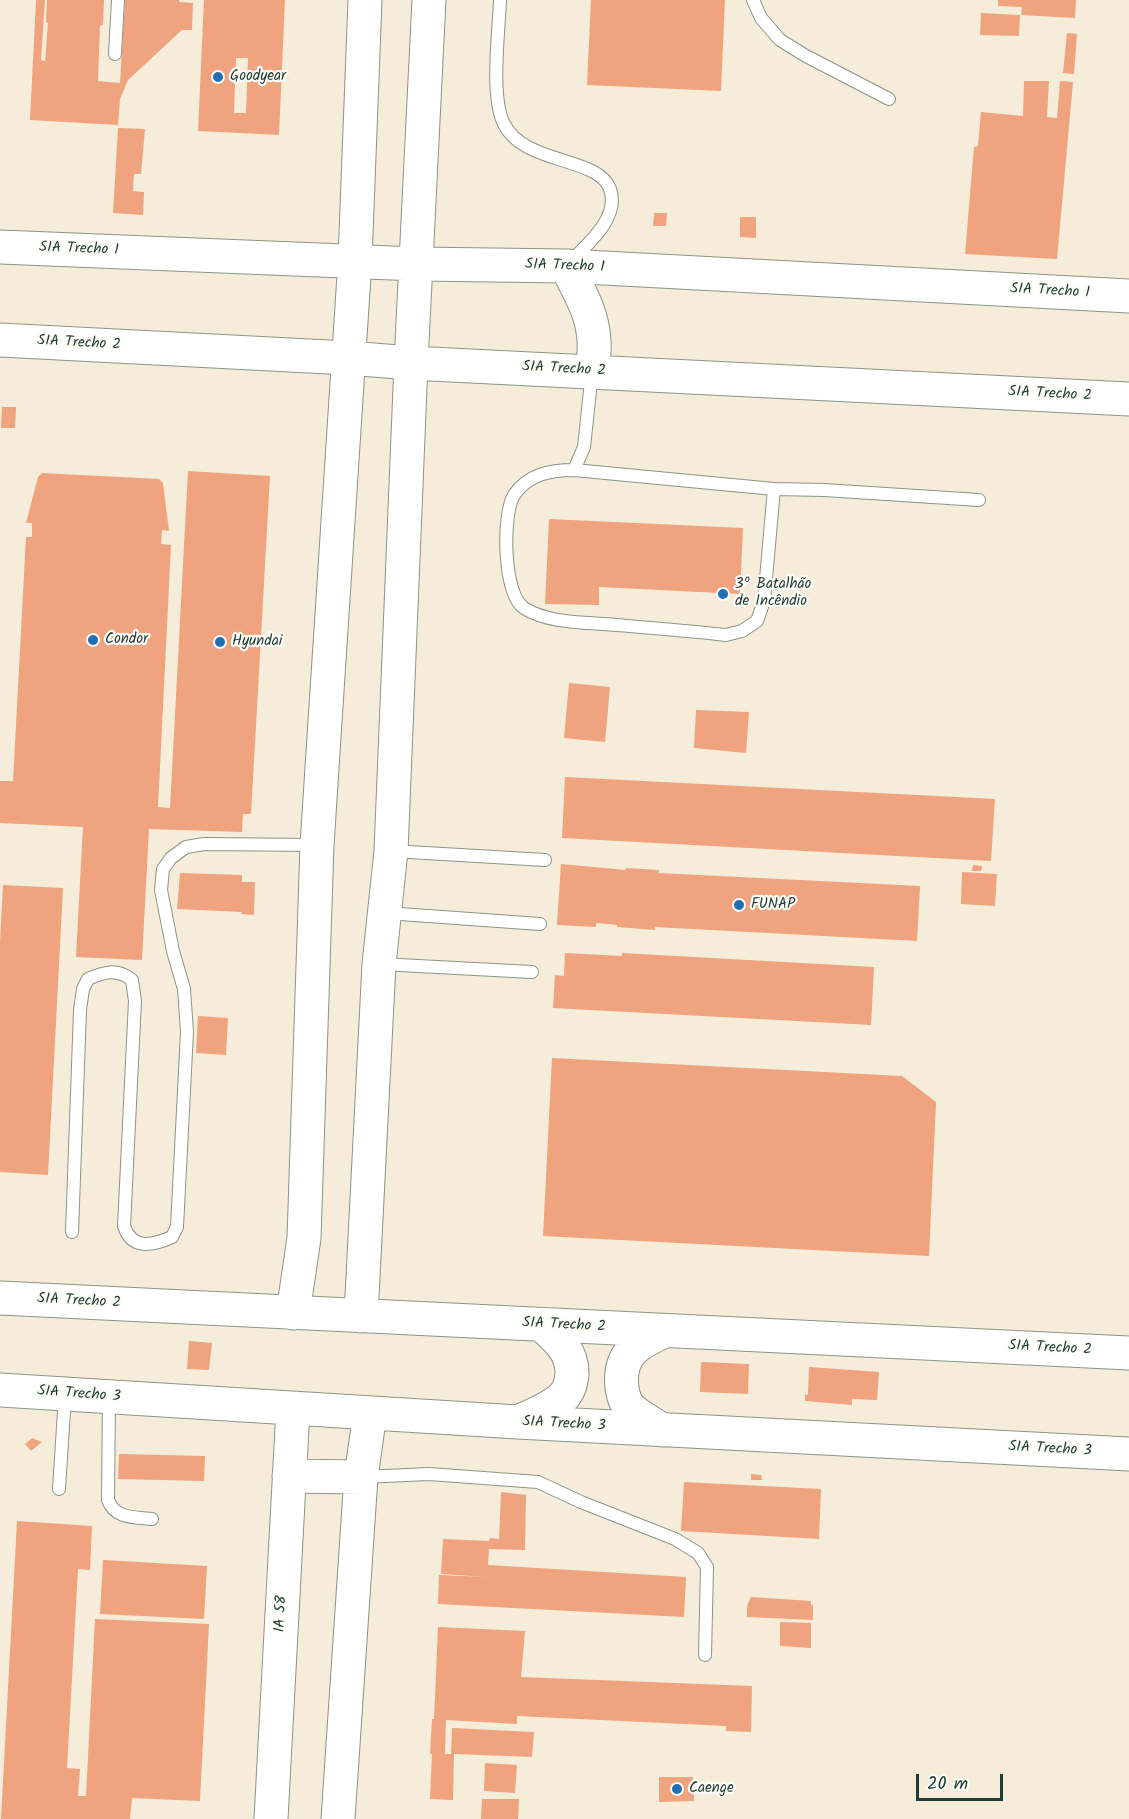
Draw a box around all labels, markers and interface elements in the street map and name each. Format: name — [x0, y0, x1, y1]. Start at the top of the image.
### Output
place label: Goodyear — [230, 68, 286, 86]
marker: Goodyear — [211, 70, 225, 84]
street label: SIA Trecho 1 — [39, 240, 119, 260]
street label: SIA Trecho 1 — [525, 257, 605, 277]
street label: SIA Trecho 1 — [1010, 281, 1090, 303]
street label: SIA Trecho 2 — [37, 333, 121, 355]
street label: SIA Trecho 2 — [522, 359, 606, 381]
street label: SIA Trecho 2 — [1008, 384, 1092, 406]
place label: 3º Batalhão de Incêndio — [735, 576, 811, 611]
marker: 3º Batalhão de Incêndio — [716, 587, 730, 601]
place label: Condor — [105, 631, 148, 649]
marker: Condor — [86, 633, 100, 647]
place label: Hyundai — [232, 633, 282, 651]
marker: Hyundai — [213, 635, 227, 649]
place label: FUNAP — [751, 896, 795, 914]
marker: FUNAP — [732, 898, 746, 912]
street label: SIA Trecho 2 — [37, 1291, 121, 1313]
street label: SIA Trecho 2 — [522, 1315, 606, 1337]
street label: SIA Trecho 2 — [1008, 1338, 1092, 1360]
street label: SIA Trecho 3 — [37, 1383, 121, 1407]
street label: SIA Trecho 3 — [522, 1414, 606, 1436]
street label: SIA Trecho 3 — [1008, 1439, 1092, 1461]
street label: IA 58 — [272, 1595, 292, 1633]
scale bar — [919, 1762, 1006, 1800]
text: 20 m — [927, 1770, 968, 1799]
place label: Caenge — [689, 1780, 734, 1798]
marker: Caenge — [670, 1782, 684, 1796]

